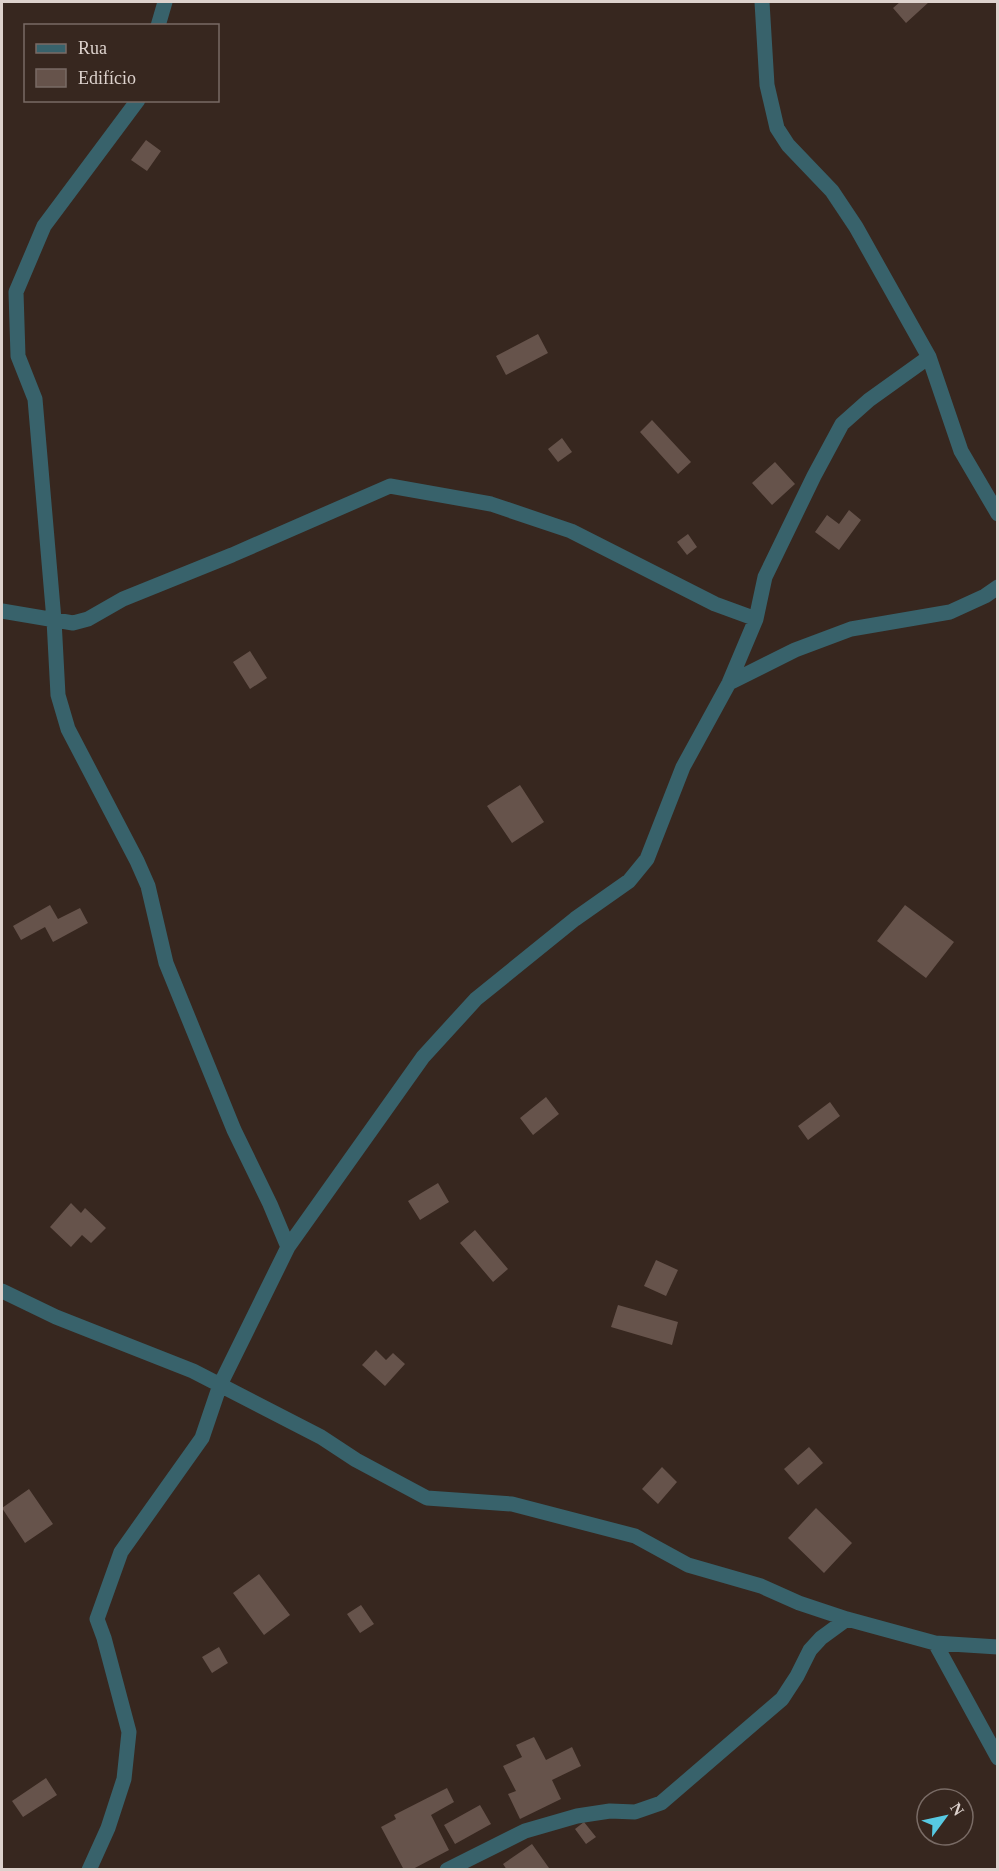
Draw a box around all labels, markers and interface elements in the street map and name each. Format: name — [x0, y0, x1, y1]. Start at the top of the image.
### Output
legend — [24, 24, 219, 102]
text: Rua — [78, 38, 107, 58]
text: Edifício — [78, 68, 136, 88]
north arrow — [915, 1787, 975, 1847]
text: N — [947, 1800, 968, 1819]

